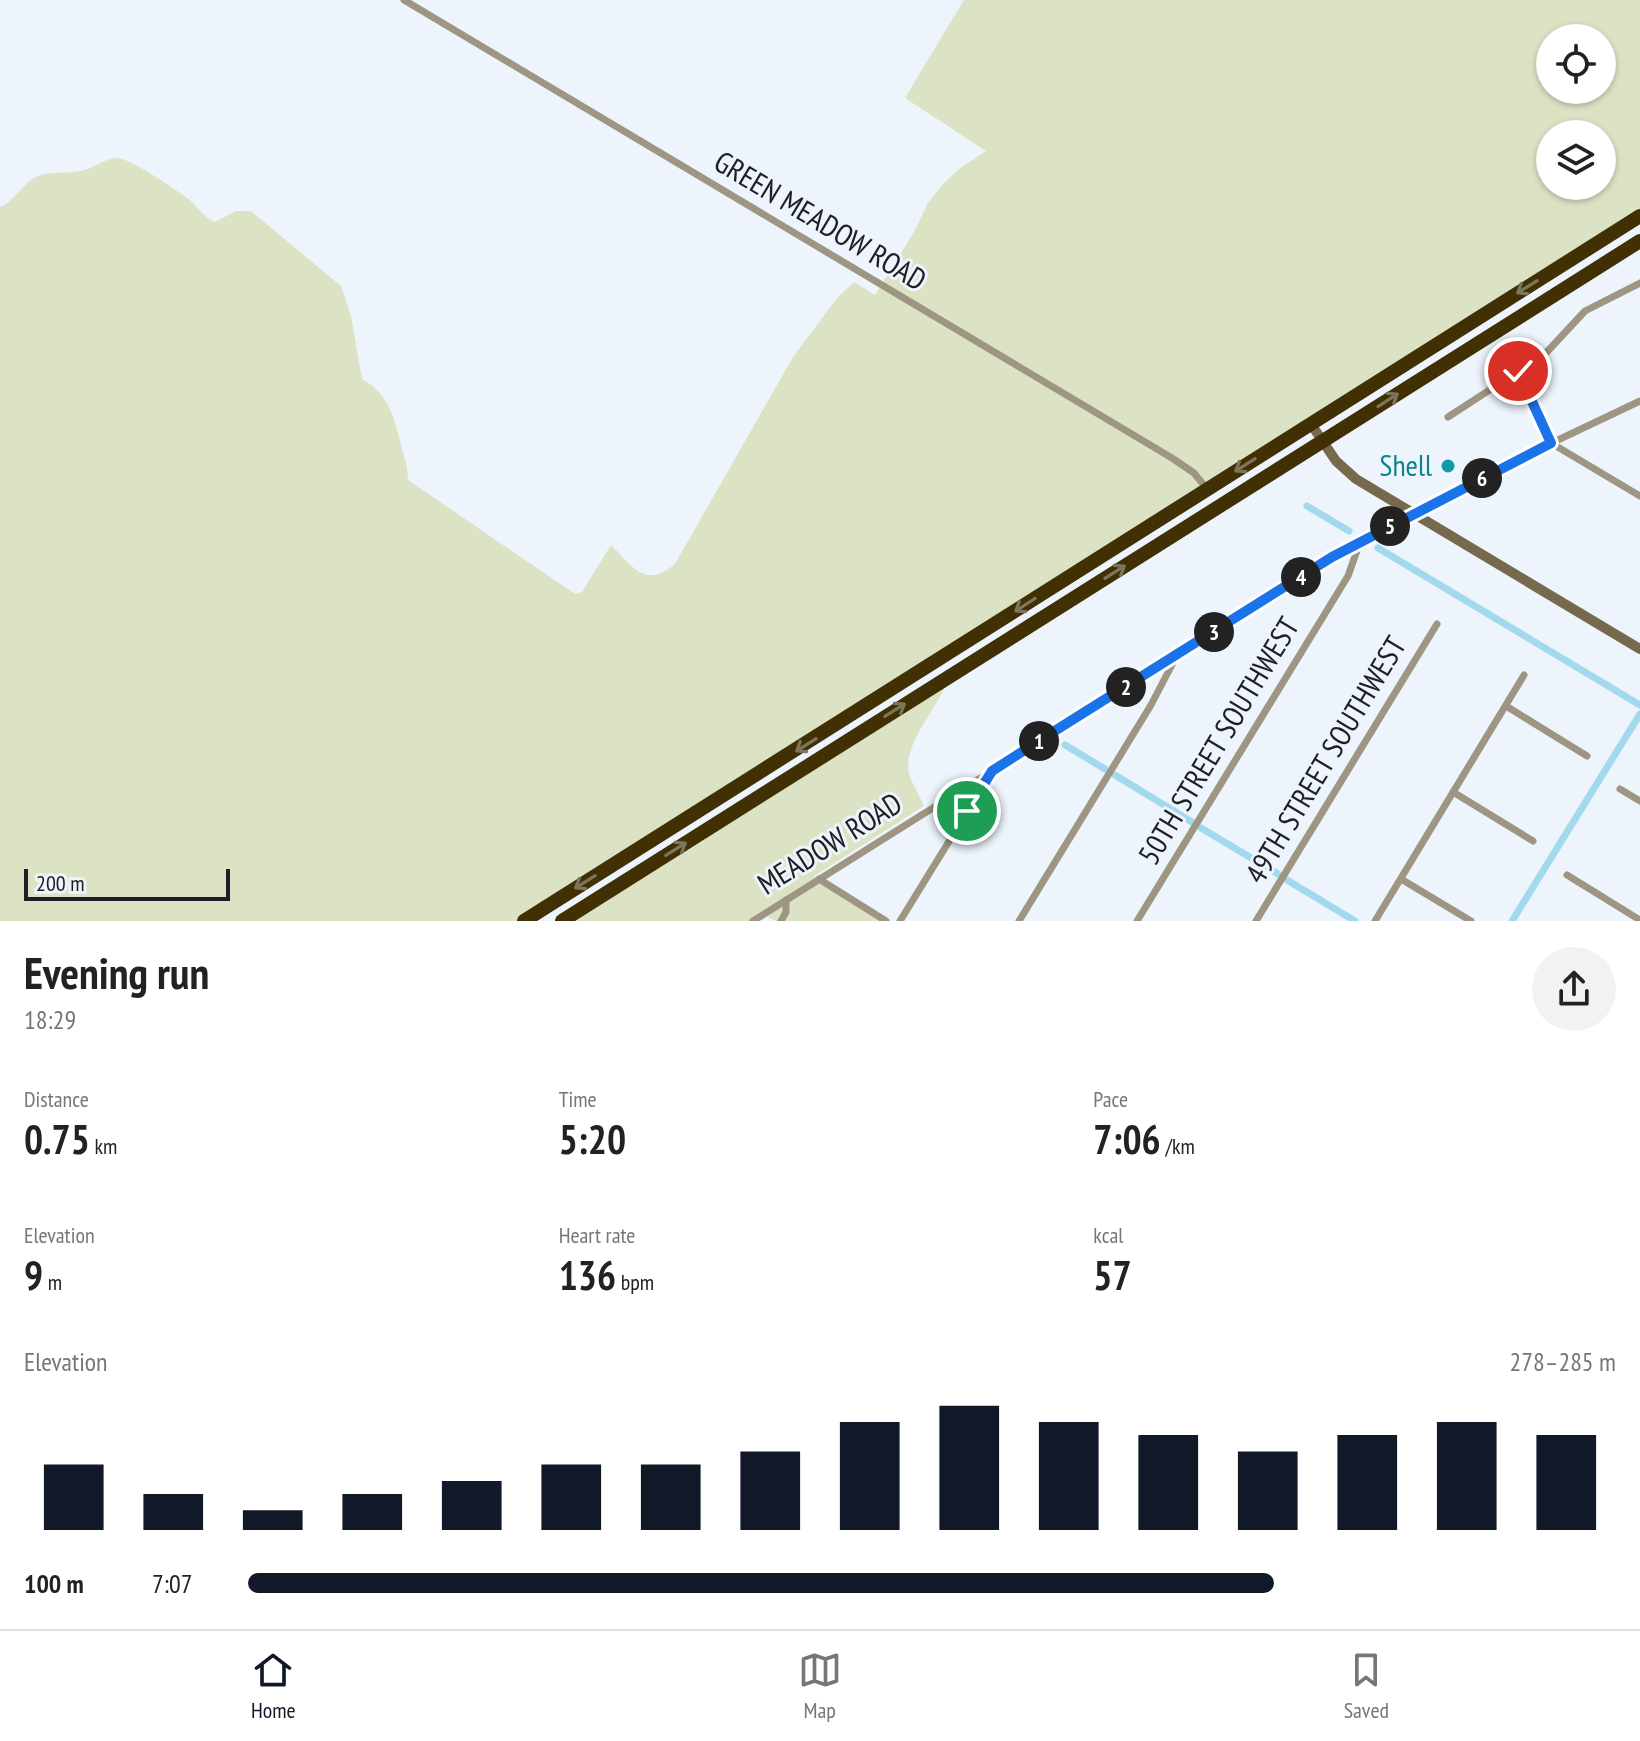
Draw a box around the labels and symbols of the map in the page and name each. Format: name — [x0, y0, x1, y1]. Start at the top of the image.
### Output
street label: GREEN MEADOW ROAD — [708, 141, 934, 298]
one-way arrow — [1516, 280, 1539, 296]
pin — [1484, 337, 1552, 405]
one-way arrow — [1377, 391, 1399, 408]
place label: Shell — [1380, 445, 1432, 484]
marker: Shell — [1439, 457, 1457, 475]
one-way arrow — [1234, 458, 1257, 474]
pin: 6 — [1462, 458, 1502, 498]
pin: 5 — [1370, 506, 1410, 546]
pin: 4 — [1281, 557, 1321, 597]
one-way arrow — [1103, 563, 1126, 579]
one-way arrow — [1014, 597, 1037, 613]
street label: 50TH STREET SOUTHWEST — [1128, 609, 1307, 871]
pin: 3 — [1194, 612, 1234, 652]
street label: 49TH STREET SOUTHWEST — [1235, 628, 1414, 890]
pin: 2 — [1106, 667, 1146, 707]
one-way arrow — [883, 702, 906, 718]
pin: 1 — [1019, 721, 1059, 761]
one-way arrow — [795, 737, 818, 753]
pin — [933, 777, 1001, 845]
street label: MEADOW ROAD — [750, 783, 909, 902]
one-way arrow — [664, 841, 686, 858]
scale bar — [24, 865, 230, 901]
one-way arrow — [574, 874, 597, 890]

